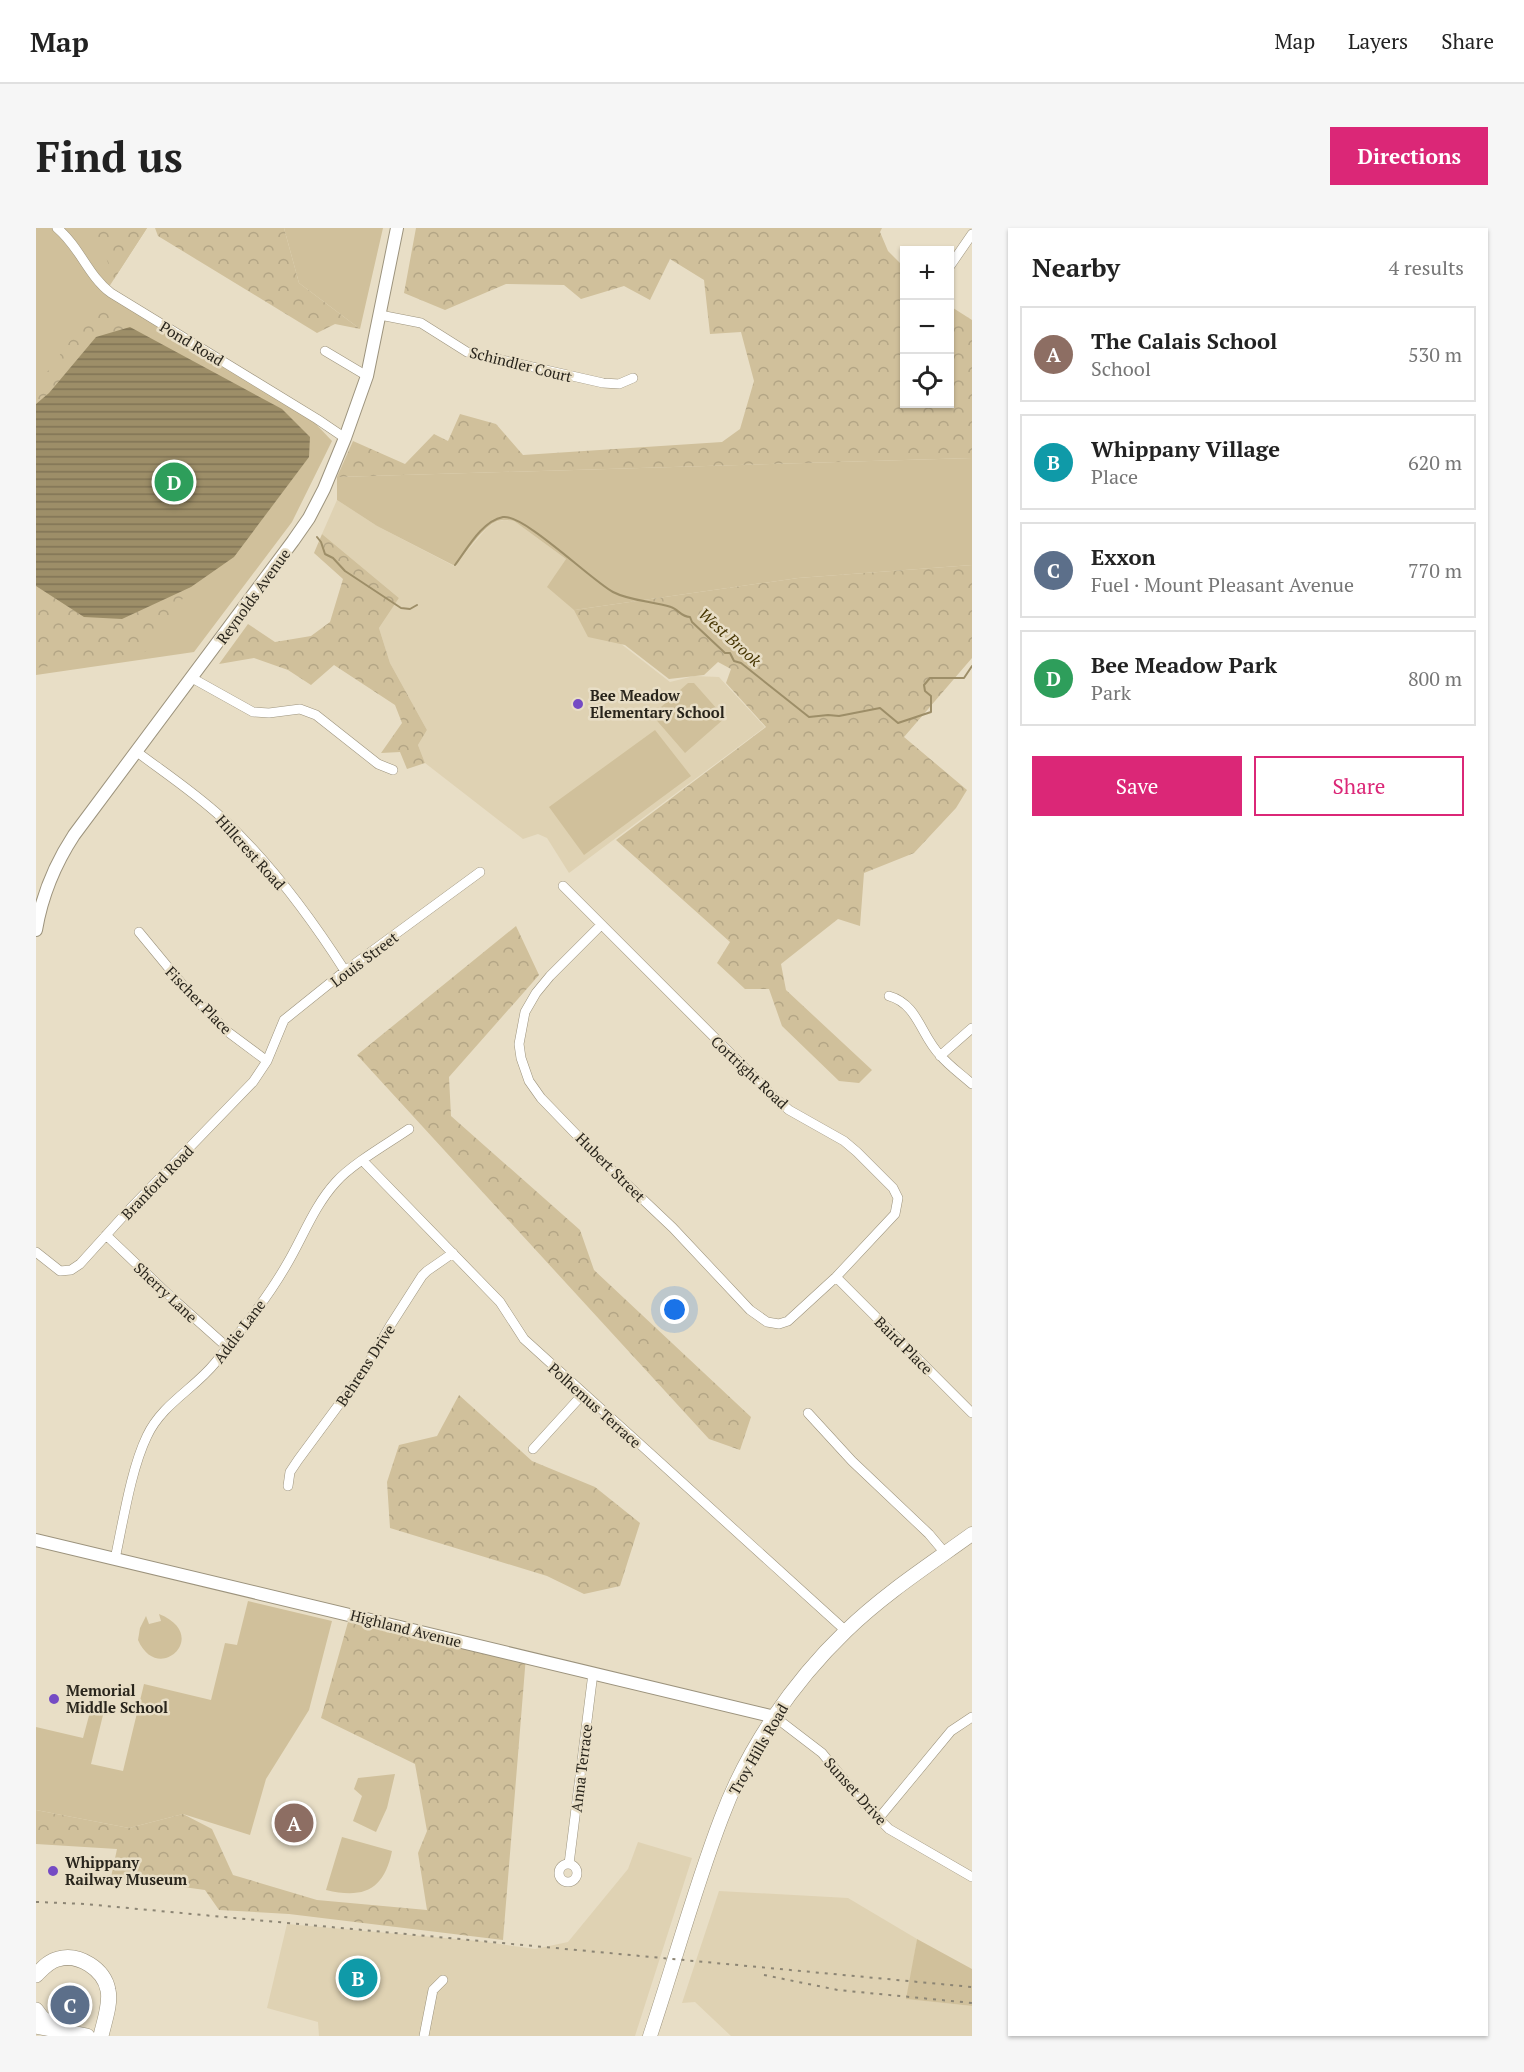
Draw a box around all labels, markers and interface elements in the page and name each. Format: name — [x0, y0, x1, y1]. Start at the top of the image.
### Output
text: Map — [30, 23, 89, 60]
text: Map — [1274, 27, 1315, 55]
text: Layers — [1348, 27, 1408, 55]
text: Share — [1441, 27, 1494, 55]
button: Directions — [1330, 127, 1488, 185]
text: Find us — [36, 128, 183, 184]
map controls — [900, 246, 954, 408]
button: + — [900, 246, 954, 300]
text: Nearby — [1032, 250, 1120, 284]
text: 4 results — [1389, 254, 1464, 281]
button: − — [900, 300, 954, 354]
street label: Pond Road — [156, 316, 228, 370]
text: The Calais School — [1091, 326, 1277, 355]
text: A — [1046, 341, 1061, 368]
text: 530 m — [1408, 341, 1462, 368]
street label: Schindler Court — [468, 342, 575, 386]
button: locate — [900, 354, 954, 408]
text: School — [1091, 355, 1151, 382]
text: Whippany Village — [1091, 434, 1280, 463]
text: B — [1047, 449, 1060, 476]
text: 620 m — [1408, 449, 1462, 476]
pin: D — [154, 460, 194, 504]
text: Place — [1091, 463, 1138, 490]
text: Exxon — [1091, 542, 1156, 571]
street label: Reynolds Avenue — [212, 544, 294, 648]
text: C — [1047, 557, 1060, 584]
text: 770 m — [1408, 557, 1462, 584]
text: Fuel · Mount Pleasant Avenue — [1091, 571, 1354, 598]
water label: West Brook — [694, 603, 766, 671]
text: Bee Meadow Park — [1091, 650, 1277, 679]
text: D — [1046, 665, 1061, 692]
text: 800 m — [1408, 665, 1462, 692]
text: Park — [1091, 679, 1131, 706]
place label: Bee Meadow Elementary School — [590, 685, 725, 722]
marker: Bee Meadow Elementary School — [571, 697, 585, 711]
button: Save — [1032, 756, 1242, 816]
button: Share — [1254, 756, 1464, 816]
street label: Hillcrest Road — [212, 810, 290, 894]
street label: Louis Street — [326, 927, 402, 991]
street label: Fischer Place — [162, 962, 236, 1038]
street label: Cortright Road — [707, 1031, 793, 1113]
street label: Hubert Street — [572, 1128, 650, 1206]
street label: Branford Road — [117, 1141, 197, 1223]
street label: Sherry Lane — [130, 1258, 202, 1326]
street label: Addie Lane — [208, 1295, 270, 1367]
your location — [660, 1295, 689, 1324]
street label: Baird Place — [871, 1312, 937, 1378]
street label: Behrens Drive — [331, 1320, 399, 1410]
street label: Polhemus Terrace — [544, 1358, 646, 1452]
street label: Highland Avenue — [348, 1605, 464, 1651]
place label: Memorial Middle School — [66, 1680, 168, 1717]
marker: Memorial Middle School — [47, 1692, 61, 1706]
street label: Troy Hills Road — [724, 1700, 792, 1798]
street label: Anna Terrace — [566, 1723, 596, 1813]
street label: Sunset Drive — [820, 1753, 892, 1829]
pin: A — [274, 1800, 314, 1846]
place label: Whippany Railway Museum — [65, 1852, 187, 1889]
marker: Whippany Railway Museum — [46, 1864, 60, 1878]
pin: B — [338, 1956, 378, 2000]
pin: C — [51, 1982, 90, 2028]

